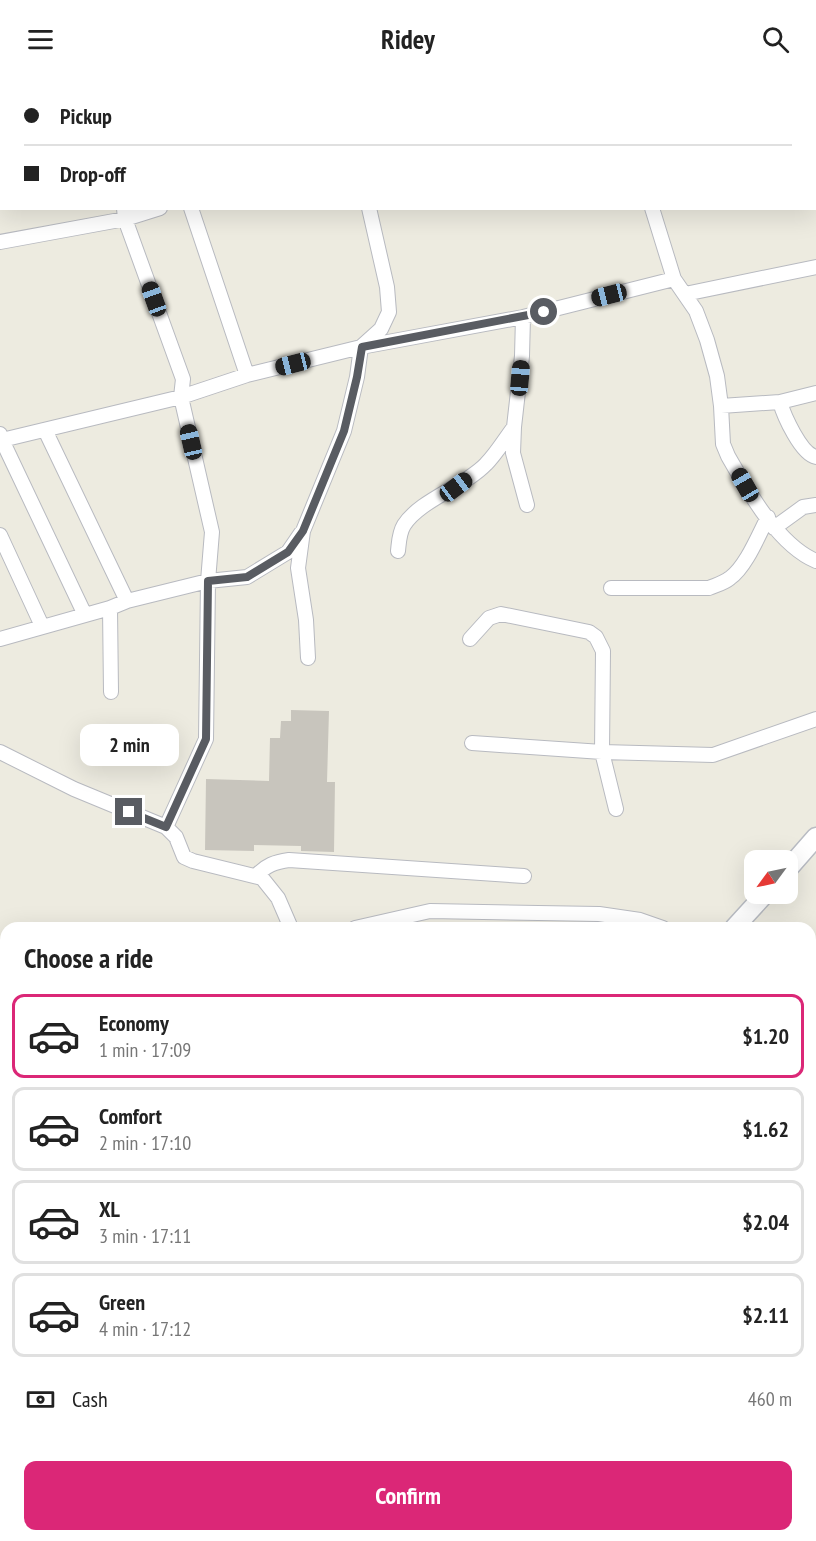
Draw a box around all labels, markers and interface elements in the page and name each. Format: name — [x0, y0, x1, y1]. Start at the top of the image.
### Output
text: Ridey — [381, 22, 435, 56]
icon: menu — [24, 23, 57, 56]
icon: search — [759, 23, 792, 56]
text: Pickup — [60, 102, 112, 130]
text: Drop-off — [60, 160, 126, 188]
car — [139, 279, 169, 319]
car — [589, 282, 629, 308]
route start — [530, 298, 557, 325]
car — [273, 351, 313, 377]
car — [509, 359, 531, 397]
car — [178, 422, 204, 462]
car — [728, 465, 762, 505]
car — [436, 469, 476, 505]
callout: 2 min — [80, 725, 178, 767]
text: 2 min — [109, 732, 150, 758]
route end — [115, 798, 142, 825]
north arrow — [744, 850, 798, 904]
map controls — [744, 850, 798, 904]
text: Choose a ride — [24, 941, 153, 975]
icon: car — [27, 1009, 81, 1063]
text: Economy — [99, 1009, 169, 1037]
text: $1.20 — [742, 1022, 789, 1050]
text: 1 min · 17:09 — [99, 1037, 191, 1063]
icon: car — [27, 1102, 81, 1156]
text: Comfort — [99, 1102, 162, 1130]
text: $1.62 — [742, 1115, 789, 1143]
text: 2 min · 17:10 — [99, 1130, 191, 1156]
icon: car — [27, 1195, 81, 1249]
text: XL — [99, 1195, 120, 1223]
text: $2.04 — [742, 1208, 789, 1236]
text: 3 min · 17:11 — [99, 1223, 191, 1249]
icon: car — [27, 1288, 81, 1342]
text: Green — [99, 1288, 145, 1316]
text: $2.11 — [742, 1301, 789, 1329]
text: 4 min · 17:12 — [99, 1316, 191, 1342]
icon: cash — [24, 1383, 57, 1416]
text: Cash — [72, 1385, 108, 1413]
text: 460 m — [748, 1386, 792, 1412]
button: Confirm — [24, 1461, 792, 1530]

